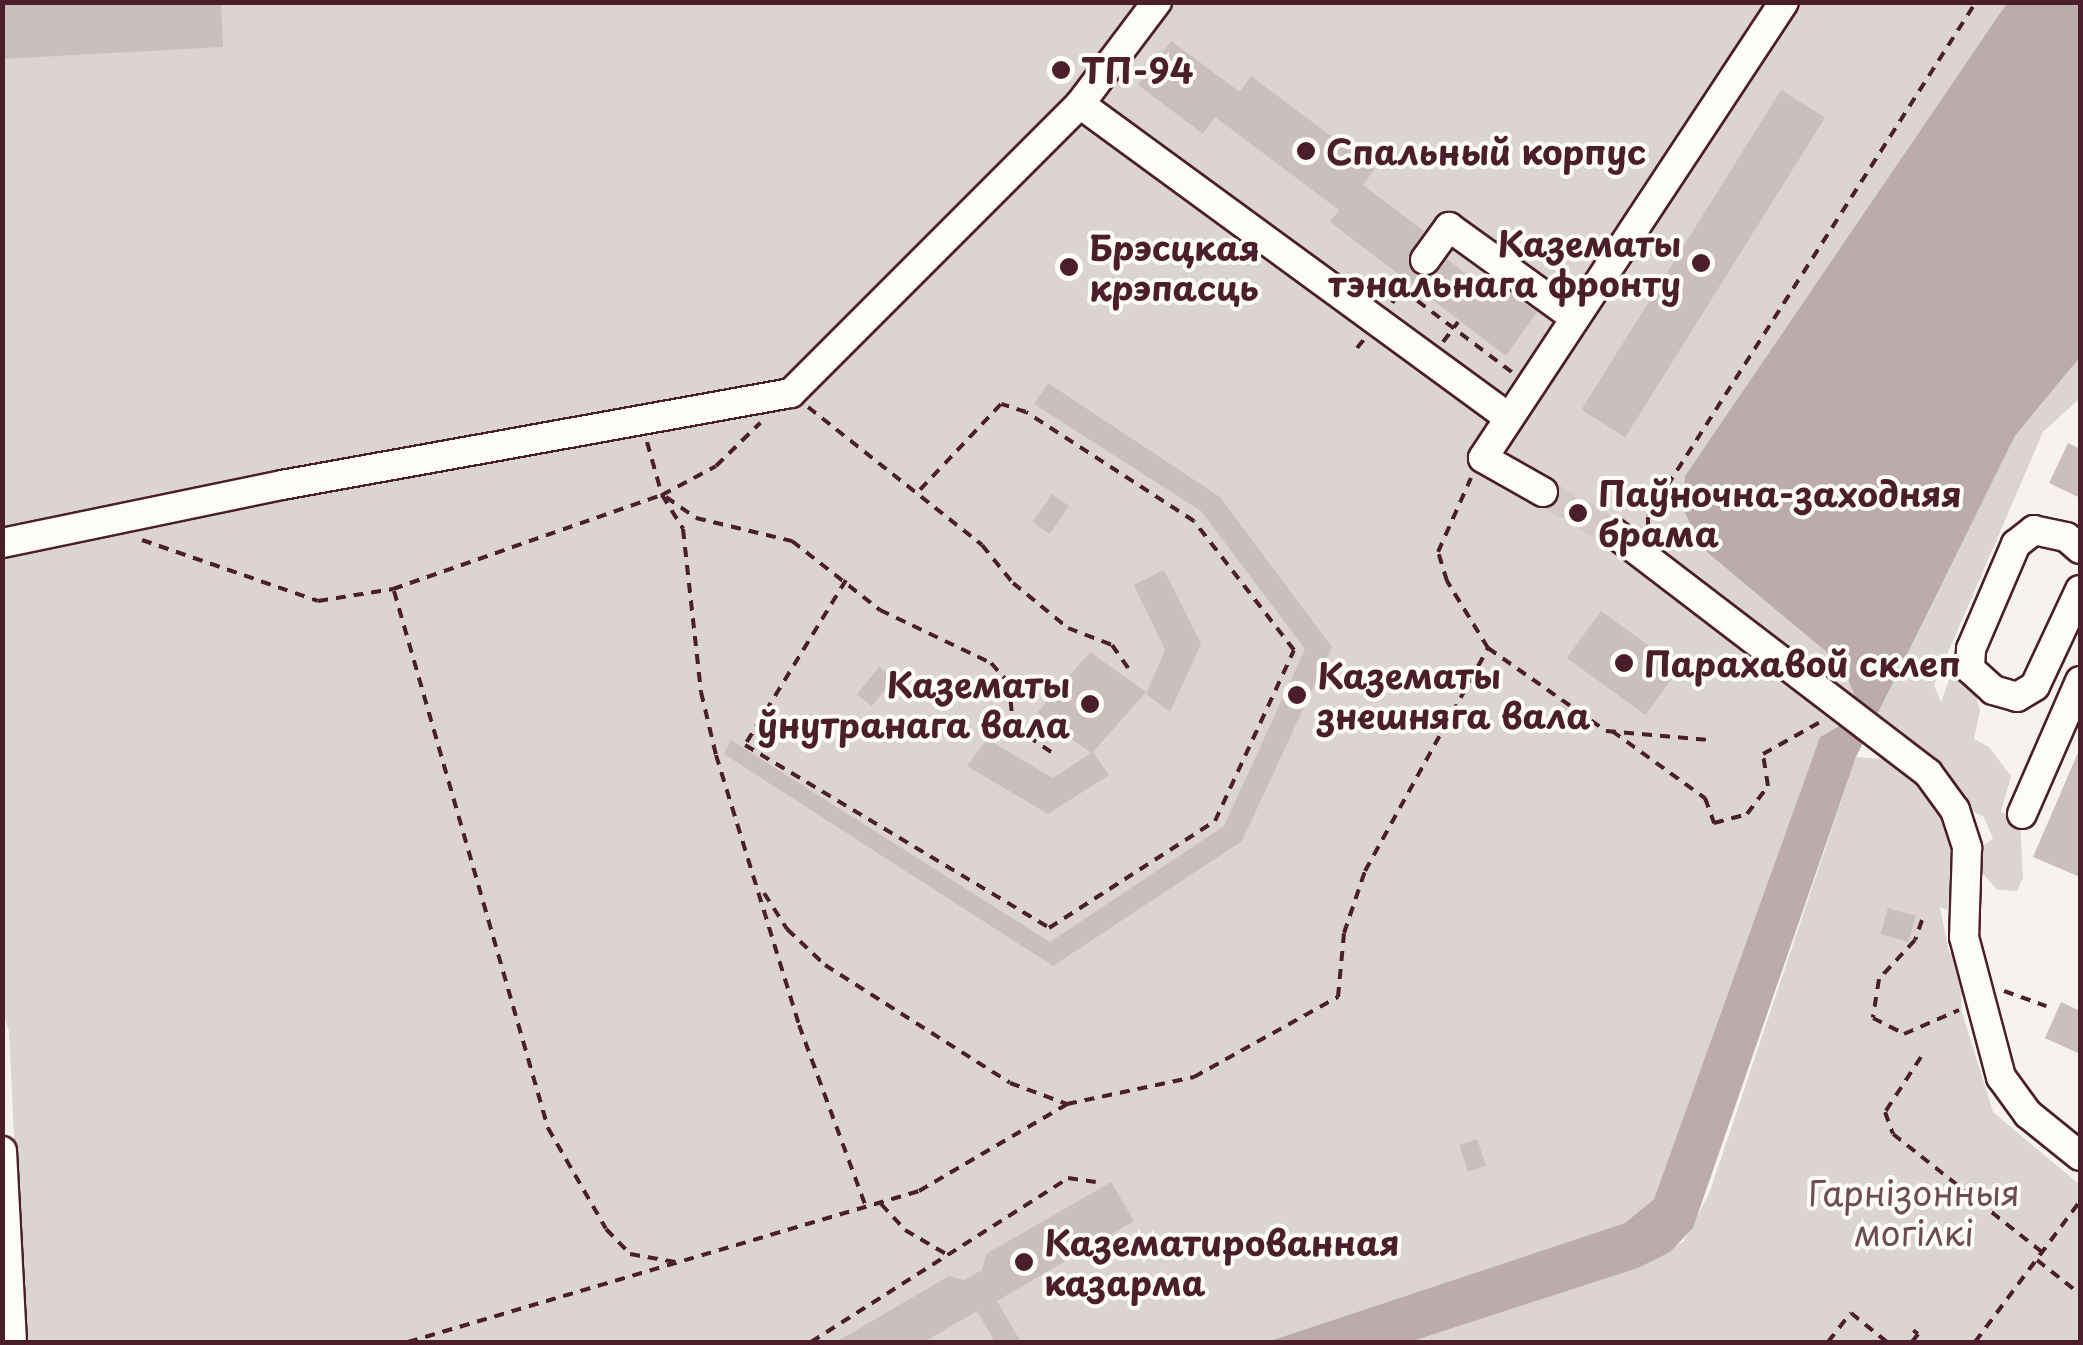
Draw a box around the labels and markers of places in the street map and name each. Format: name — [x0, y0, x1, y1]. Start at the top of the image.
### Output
place label: ТП-94 — [1081, 49, 1193, 91]
marker: ТП-94 — [1050, 59, 1072, 81]
place label: Спальный корпус — [1326, 130, 1646, 172]
marker: Спальный корпус — [1295, 140, 1317, 162]
place label: Казематы тэнальнага фронту — [1327, 222, 1681, 304]
place label: Брэсцкая крэпасць — [1089, 226, 1260, 308]
marker: Казематы тэнальнага фронту — [1690, 252, 1712, 274]
marker: Брэсцкая крэпасць — [1058, 256, 1080, 278]
place label: Паўночна-заходняя брама — [1598, 472, 1962, 554]
marker: Паўночна-заходняя брама — [1567, 502, 1589, 524]
place label: Парахавой склеп — [1644, 642, 1961, 684]
marker: Парахавой склеп — [1613, 652, 1635, 674]
place label: Казематы знешняга вала — [1317, 654, 1591, 736]
place label: Казематы ўнутранага вала — [757, 663, 1070, 745]
marker: Казематы знешняга вала — [1286, 684, 1308, 706]
marker: Казематы ўнутранага вала — [1079, 693, 1101, 715]
place label: Казематированная казарма — [1044, 1221, 1400, 1303]
marker: Казематированная казарма — [1013, 1251, 1035, 1273]

